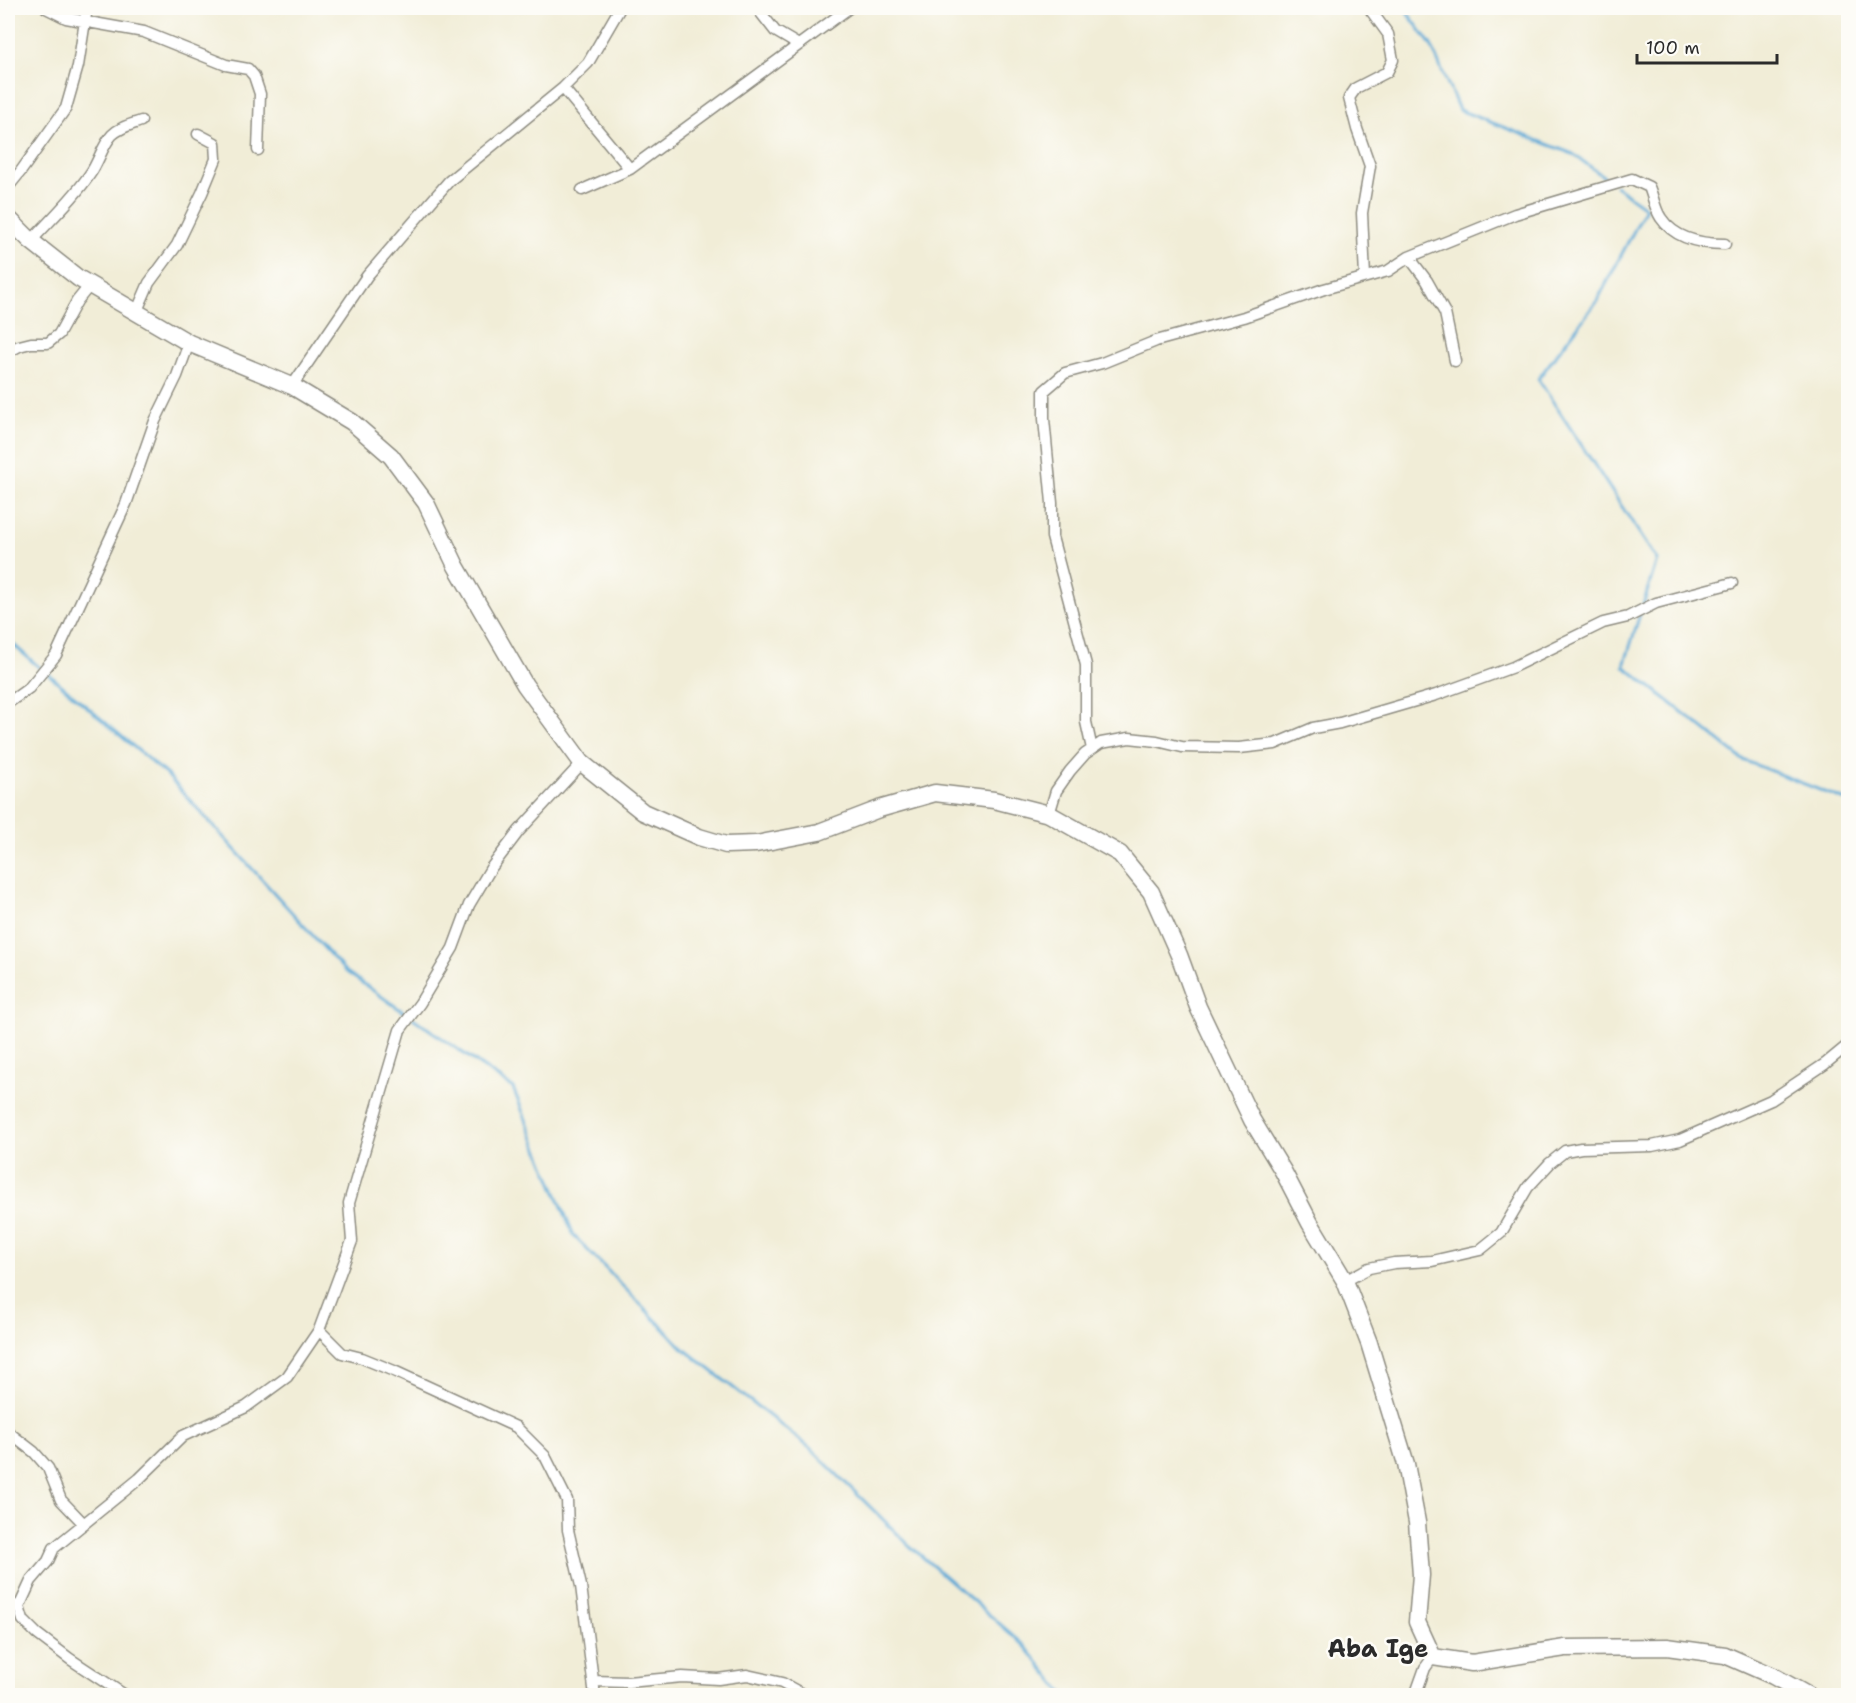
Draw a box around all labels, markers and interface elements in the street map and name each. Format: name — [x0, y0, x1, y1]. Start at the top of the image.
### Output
scale bar — [1637, 27, 1776, 65]
text: 100 m — [1646, 36, 1700, 60]
district label: Aba Ige — [1328, 1633, 1428, 1665]

